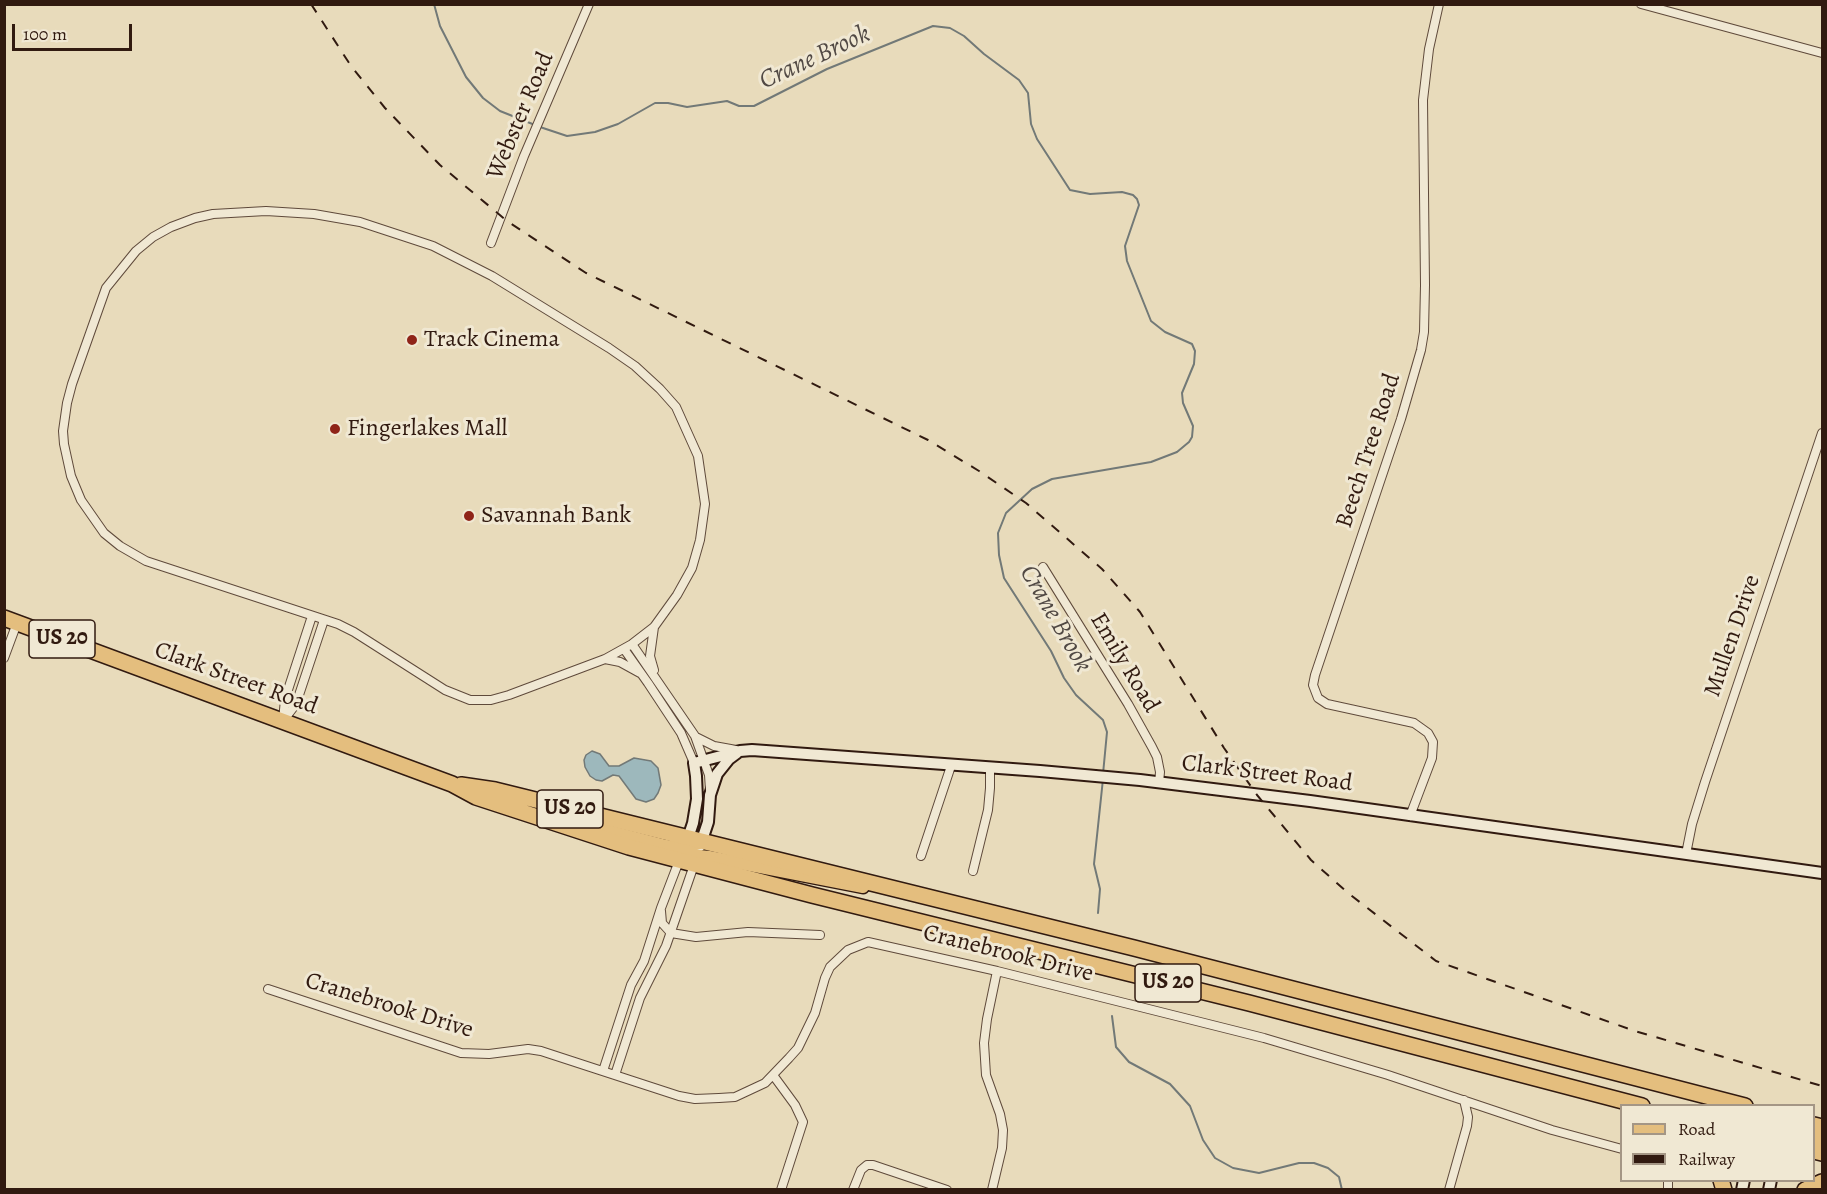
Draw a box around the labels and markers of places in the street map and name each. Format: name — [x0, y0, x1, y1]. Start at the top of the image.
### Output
place label: Track Cinema — [424, 326, 560, 354]
marker: Track Cinema — [405, 333, 419, 347]
place label: Fingerlakes Mall — [347, 415, 507, 443]
marker: Fingerlakes Mall — [328, 422, 342, 436]
place label: Savannah Bank — [481, 502, 631, 530]
marker: Savannah Bank — [462, 509, 476, 523]

